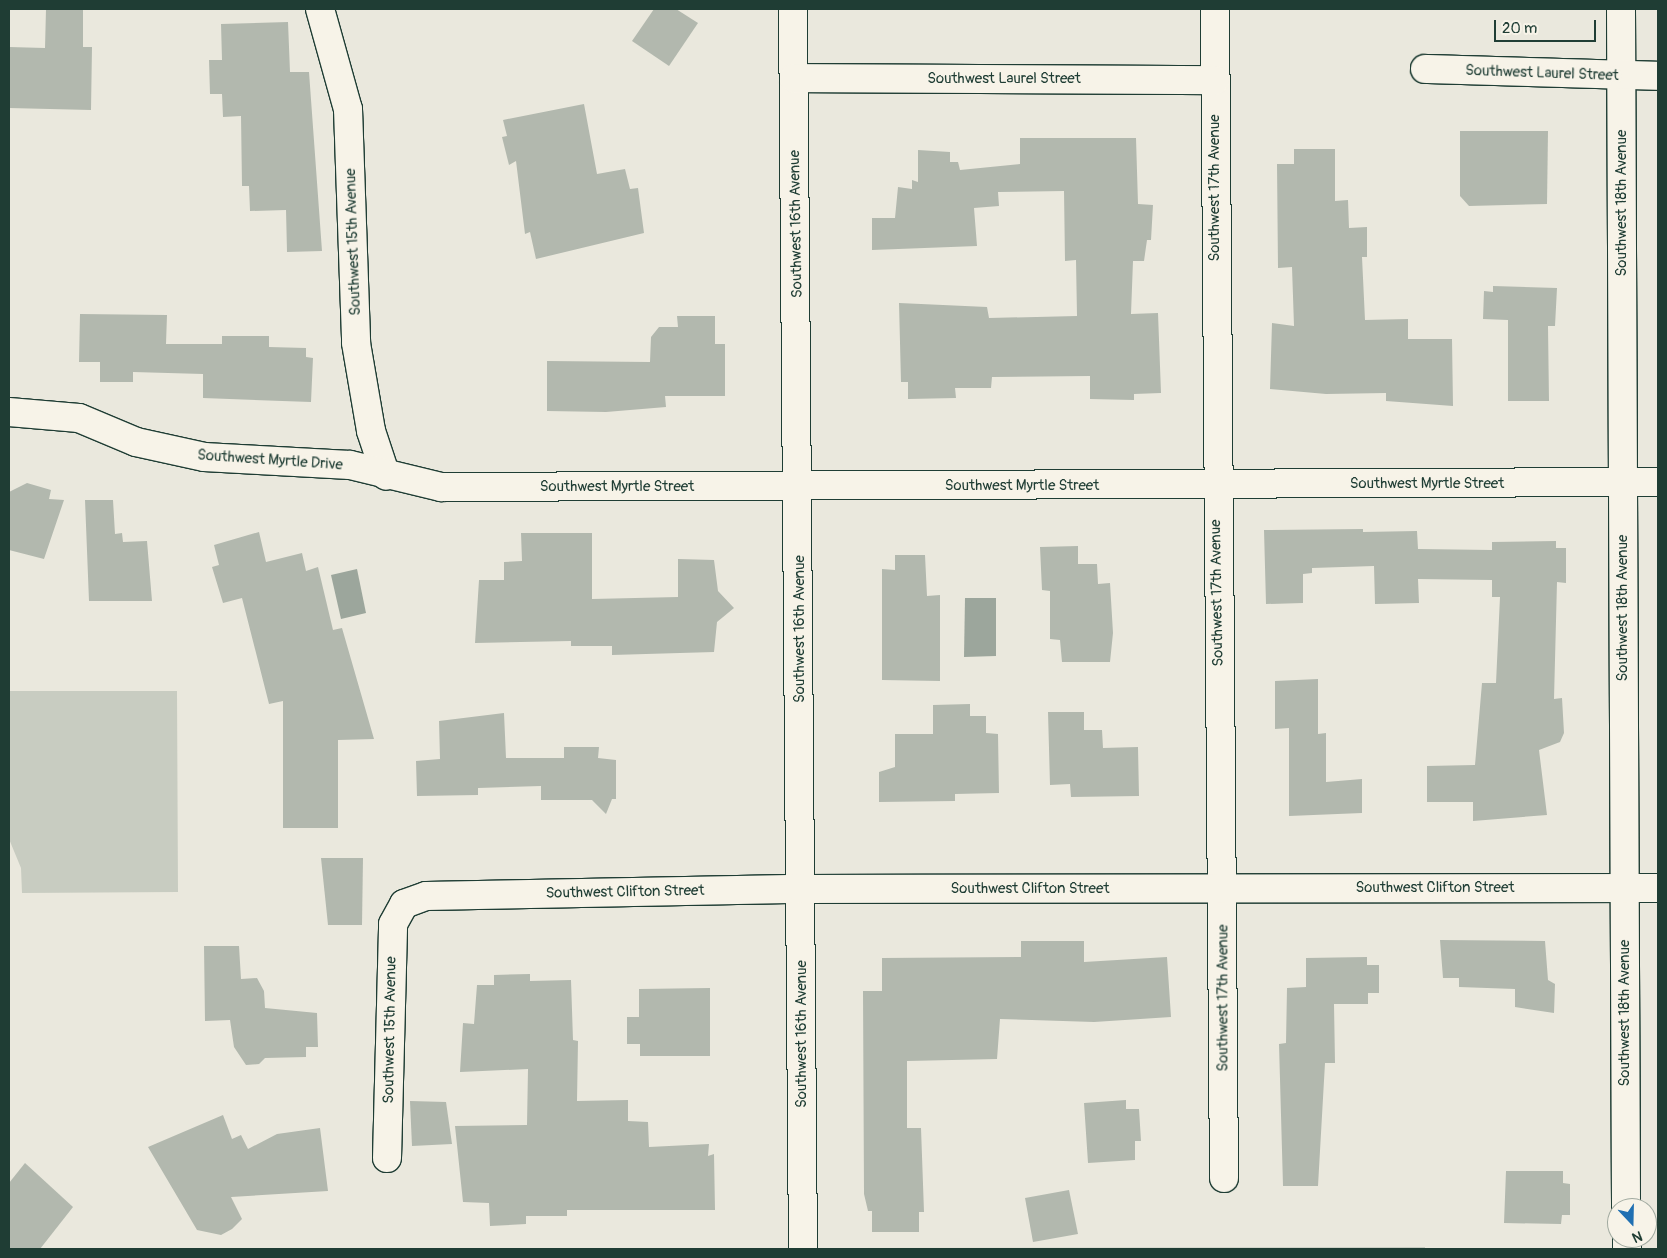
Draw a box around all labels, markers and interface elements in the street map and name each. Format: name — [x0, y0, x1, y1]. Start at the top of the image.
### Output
scale bar — [1497, 10, 1600, 42]
text: 20 m — [1502, 19, 1537, 38]
street label: Southwest Laurel Street — [1465, 61, 1619, 85]
street label: Southwest Laurel Street — [927, 70, 1081, 88]
street label: Southwest 17th Avenue — [1206, 114, 1224, 262]
street label: Southwest 18th Avenue — [1613, 130, 1631, 276]
street label: Southwest 16th Avenue — [786, 150, 806, 298]
street label: Southwest 15th Avenue — [341, 168, 365, 316]
street label: Southwest Myrtle Drive — [197, 446, 343, 474]
street label: Southwest Myrtle Street — [1350, 475, 1504, 493]
street label: Southwest Myrtle Street — [945, 477, 1099, 495]
street label: Southwest Myrtle Street — [540, 478, 694, 496]
street label: Southwest 17th Avenue — [1207, 519, 1227, 667]
street label: Southwest 18th Avenue — [1614, 535, 1632, 681]
street label: Southwest 16th Avenue — [791, 555, 809, 703]
street label: Southwest Clifton Street — [1356, 879, 1514, 897]
street label: Southwest Clifton Street — [951, 880, 1109, 898]
street label: Southwest Clifton Street — [545, 882, 705, 902]
street label: Southwest 17th Avenue — [1214, 924, 1232, 1072]
street label: Southwest 18th Avenue — [1616, 940, 1634, 1086]
street label: Southwest 15th Avenue — [380, 956, 400, 1104]
street label: Southwest 16th Avenue — [793, 960, 811, 1108]
north arrow — [1607, 1198, 1657, 1248]
text: N — [1630, 1227, 1645, 1246]

